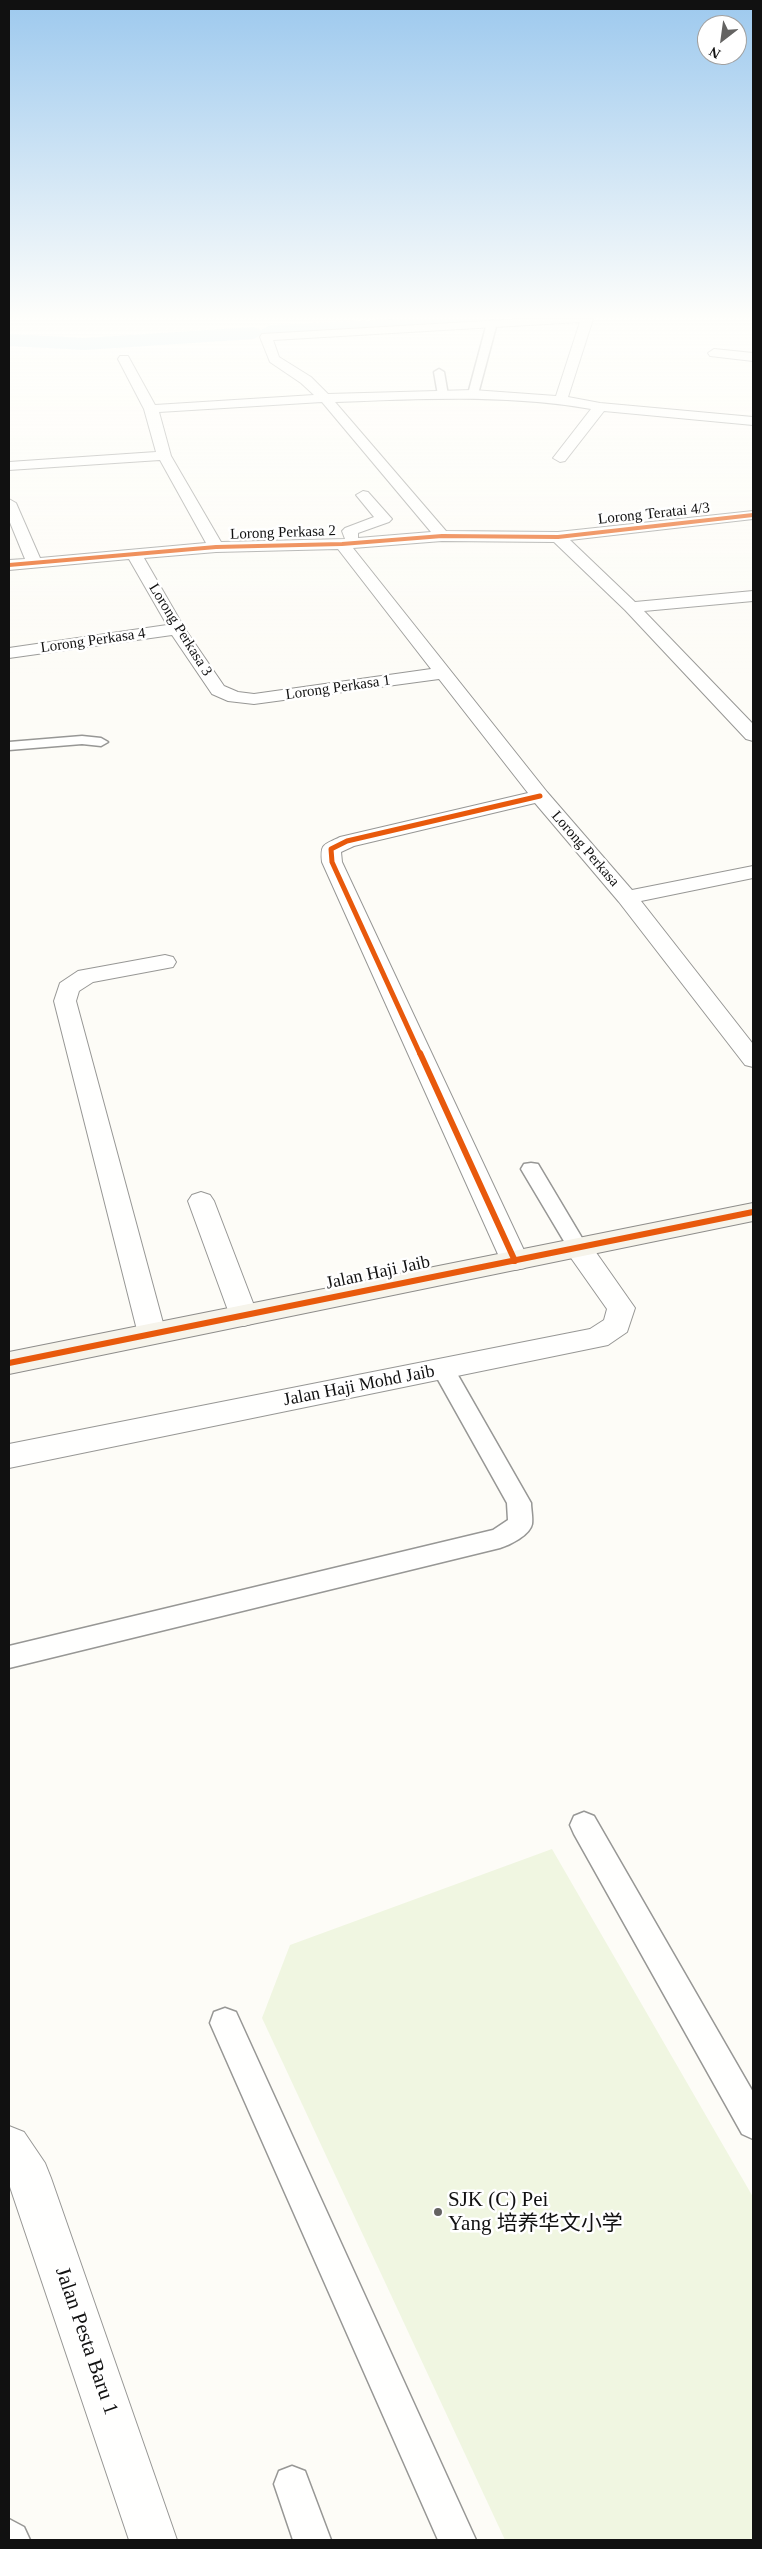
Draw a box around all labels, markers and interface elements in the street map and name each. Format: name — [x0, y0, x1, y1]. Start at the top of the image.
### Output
north arrow — [697, 15, 747, 65]
text: N — [707, 44, 723, 62]
street label: Lorong Teratai 4/3 — [597, 499, 711, 529]
street label: Lorong Perkasa 2 — [230, 522, 336, 544]
street label: Lorong Perkasa 3 — [144, 580, 216, 680]
street label: Lorong Perkasa 4 — [39, 625, 147, 657]
street label: Lorong Perkasa 1 — [284, 672, 392, 704]
street label: Lorong Perkasa — [547, 807, 623, 891]
street label: Jalan Haji Jaib — [324, 1251, 432, 1295]
street label: Jalan Haji Mohd Jaib — [282, 1361, 436, 1411]
place label: SJK (C) Pei Yang 培养华文小学 — [448, 2187, 623, 2237]
marker: SJK (C) Pei Yang 培养华文小学 — [432, 2206, 444, 2218]
street label: Jalan Pesta Baru 1 — [49, 2264, 123, 2418]

